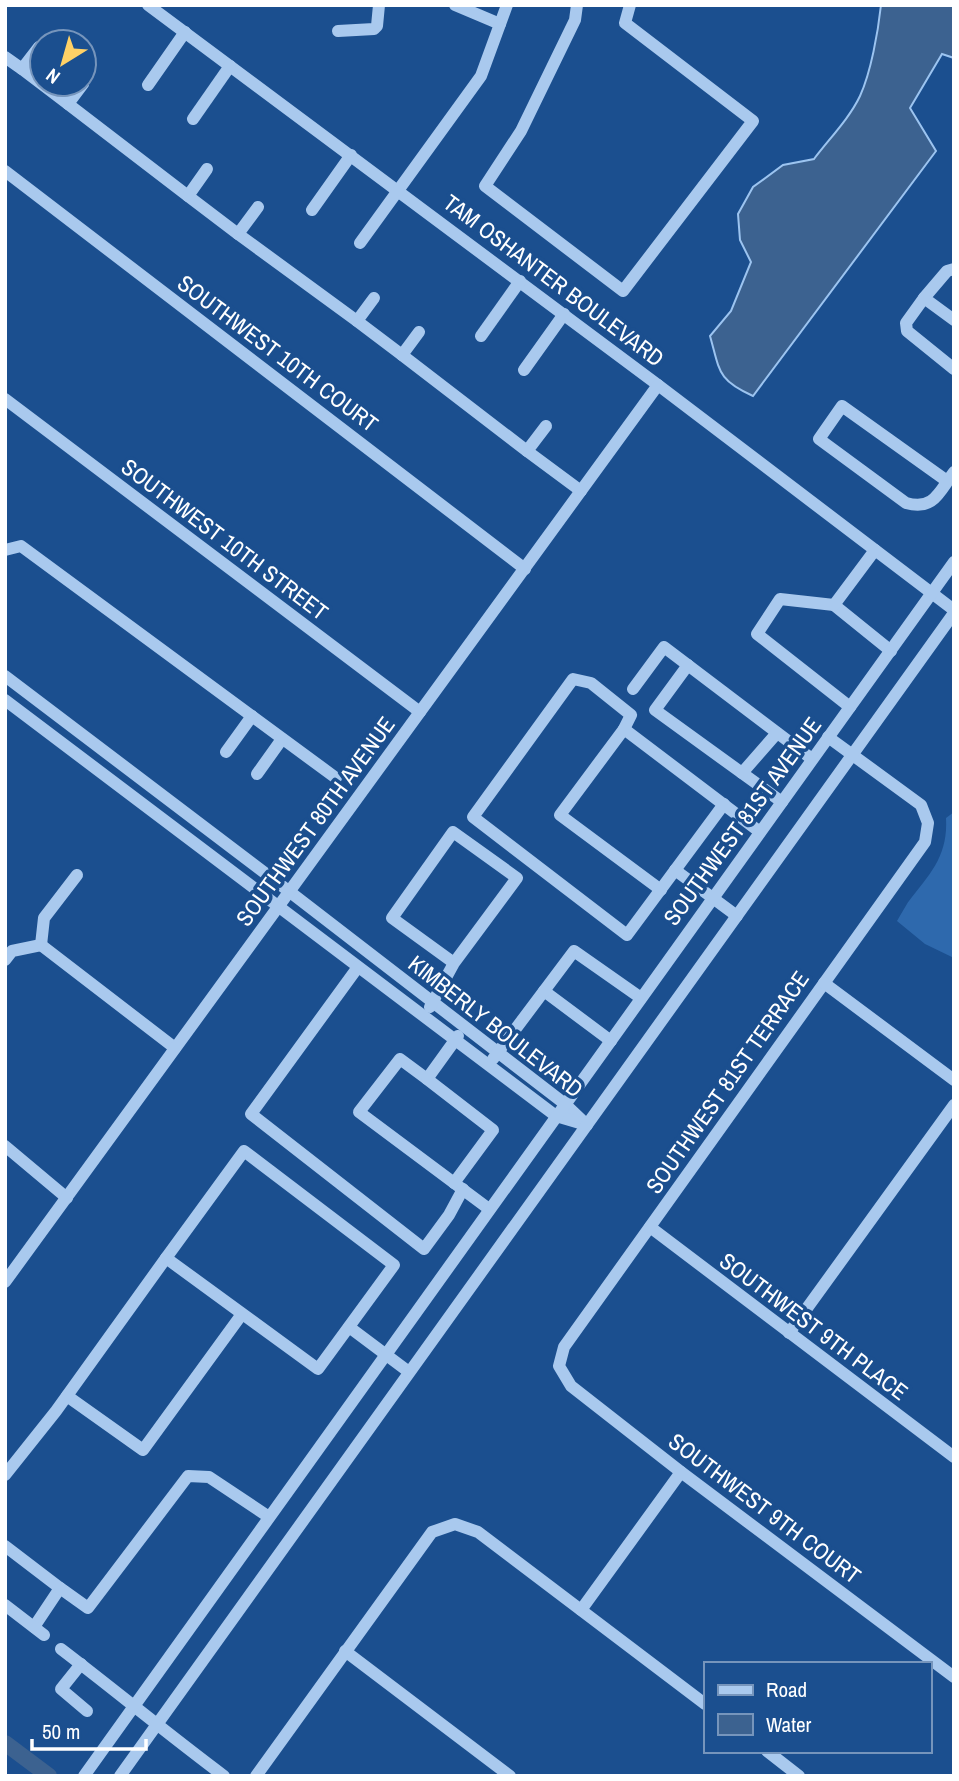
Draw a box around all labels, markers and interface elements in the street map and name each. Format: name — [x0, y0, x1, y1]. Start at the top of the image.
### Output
north arrow — [28, 28, 98, 98]
text: N — [40, 63, 65, 90]
street label: TAM OSHANTER BOULEVARD — [437, 187, 671, 373]
street label: SOUTHWEST 10TH COURT — [171, 267, 385, 439]
street label: SOUTHWEST 10TH STREET — [115, 451, 335, 627]
street label: SOUTHWEST 80TH AVENUE — [228, 710, 402, 932]
street label: SOUTHWEST 81ST AVENUE — [656, 711, 828, 931]
street label: KIMBERLY BOULEVARD — [402, 948, 590, 1104]
street label: SOUTHWEST 81ST TERRACE — [638, 964, 816, 1200]
street label: SOUTHWEST 9TH PLACE — [714, 1245, 914, 1407]
street label: SOUTHWEST 9TH COURT — [663, 1426, 868, 1591]
legend — [704, 1662, 931, 1753]
text: Road — [766, 1675, 807, 1704]
scale bar — [32, 1708, 145, 1752]
text: Water — [766, 1710, 812, 1739]
text: 50 m — [42, 1717, 80, 1746]

